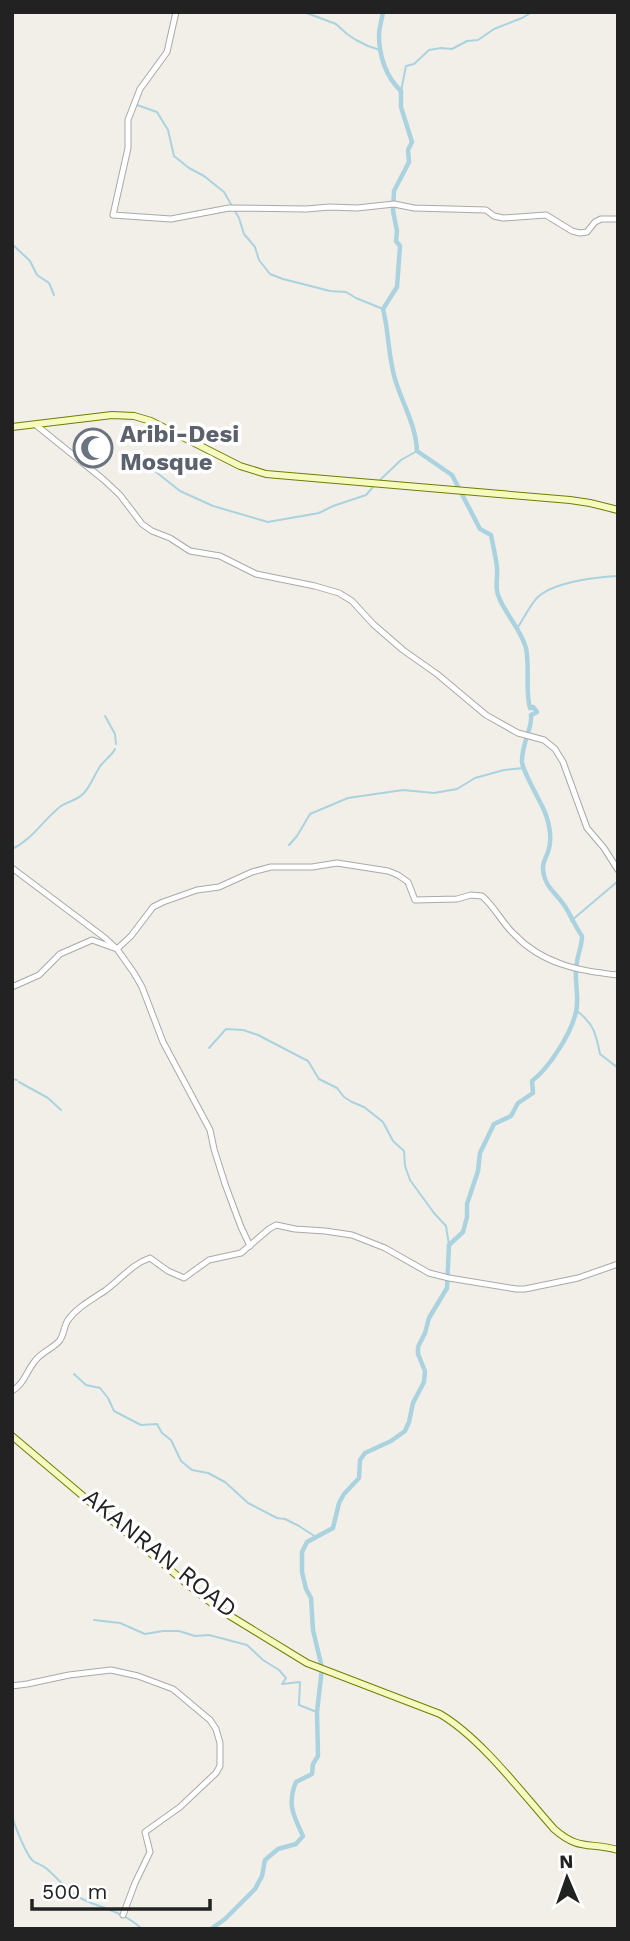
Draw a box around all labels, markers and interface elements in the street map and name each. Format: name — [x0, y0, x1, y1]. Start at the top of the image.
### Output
place label: Aribi-Desi Mosque — [120, 420, 239, 476]
mosque icon: Aribi-Desi Mosque — [72, 427, 114, 469]
street label: AKANRAN ROAD — [78, 1483, 242, 1623]
north arrow — [532, 1843, 602, 1913]
text: N — [559, 1850, 574, 1873]
scale bar — [32, 1868, 210, 1912]
text: 500 m — [42, 1879, 108, 1904]

